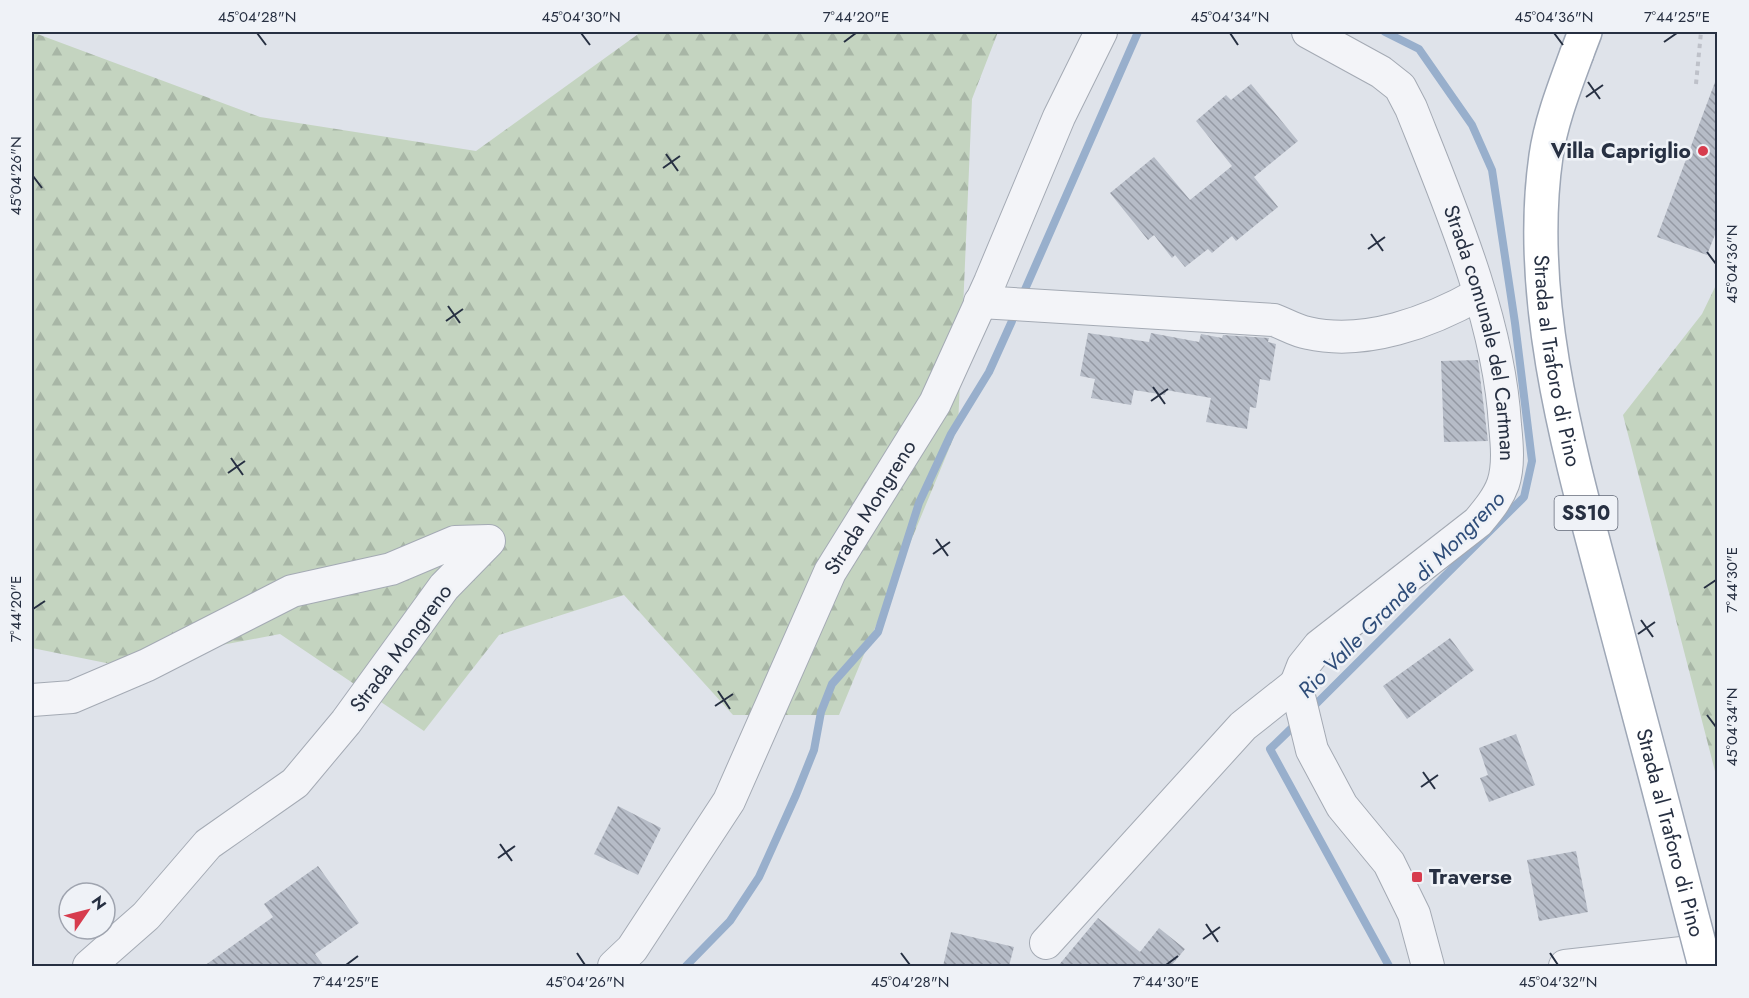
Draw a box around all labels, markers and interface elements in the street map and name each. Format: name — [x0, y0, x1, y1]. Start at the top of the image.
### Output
text: 45°04'28"N — [218, 6, 296, 28]
text: 45°04'30"N — [541, 6, 621, 28]
text: 7°44'20"E — [823, 6, 889, 28]
text: 45°04'34"N — [1191, 6, 1269, 28]
text: 45°04'36"N — [1515, 6, 1593, 28]
text: 7°44'25"E — [1644, 6, 1710, 28]
text: 45°04'26"N — [5, 136, 27, 216]
place label: Villa Capriglio — [1550, 136, 1691, 166]
marker: Villa Capriglio — [1696, 144, 1710, 158]
street label: Strada comunale del Cartman — [1436, 201, 1522, 461]
text: 45°04'36"N — [1721, 225, 1743, 303]
street label: Strada al Traforo di Pino — [1526, 254, 1589, 470]
street label: Strada Mongreno — [817, 434, 923, 581]
water label: Rio Valle Grande di Mongreno — [1290, 483, 1512, 705]
road number: SS10 — [1554, 496, 1618, 530]
text: 7°44'30"E — [1721, 547, 1743, 613]
text: 7°44'20"E — [5, 576, 27, 642]
street label: Strada Mongreno — [343, 578, 459, 718]
text: 45°04'34"N — [1721, 688, 1743, 766]
street label: Strada al Traforo di Pino — [1629, 725, 1712, 940]
place label: Traverse — [1429, 862, 1512, 892]
marker: Traverse — [1410, 870, 1424, 884]
north arrow — [57, 881, 117, 941]
text: N — [86, 891, 112, 914]
text: 7°44'25"E — [313, 971, 379, 993]
text: 45°04'26"N — [545, 971, 625, 993]
text: 45°04'28"N — [871, 971, 949, 993]
text: 7°44'30"E — [1133, 971, 1199, 993]
text: 45°04'32"N — [1519, 971, 1597, 993]

